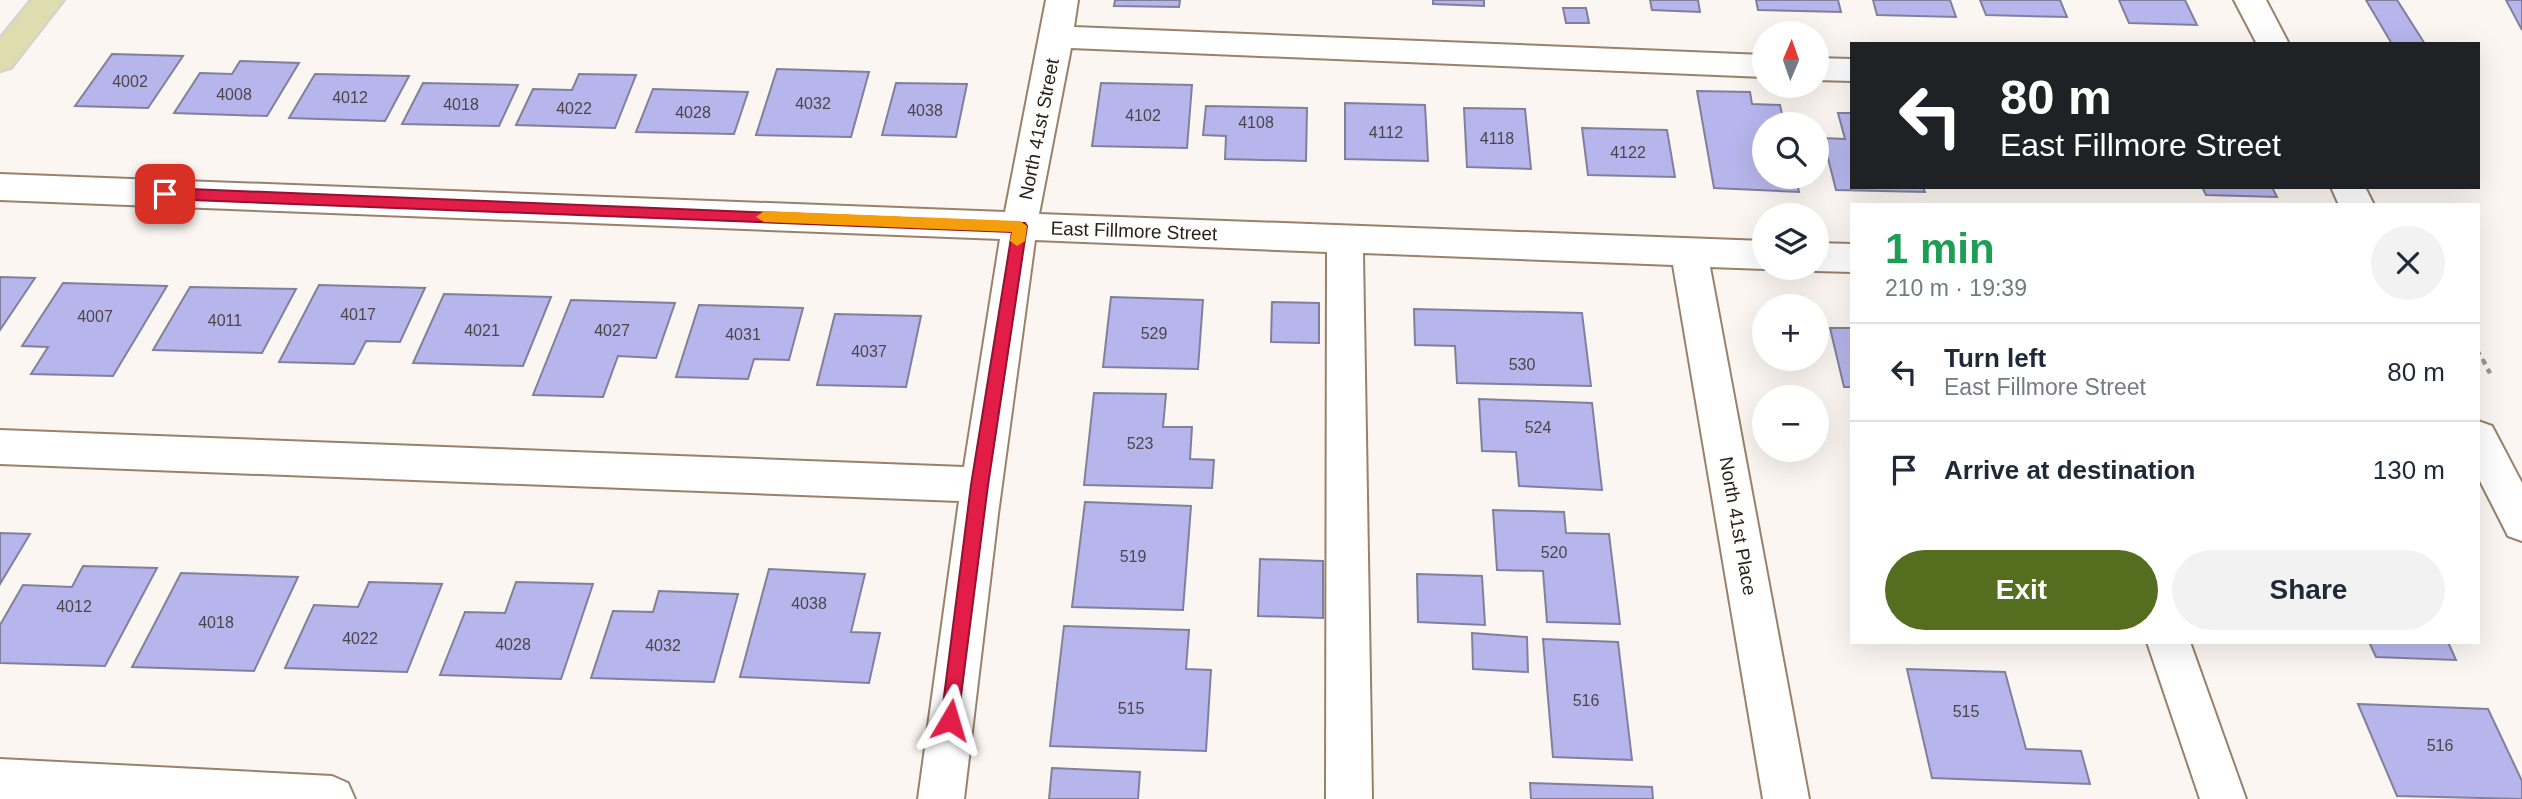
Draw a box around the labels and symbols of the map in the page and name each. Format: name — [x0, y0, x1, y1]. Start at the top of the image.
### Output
north arrow — [1752, 21, 1829, 98]
street label: North 41st Street — [1015, 56, 1063, 201]
house number: 4002 — [112, 73, 148, 90]
house number: 4008 — [216, 86, 252, 103]
house number: 4012 — [332, 89, 368, 106]
house number: 4032 — [795, 95, 831, 112]
house number: 4018 — [443, 96, 479, 113]
house number: 4022 — [556, 100, 592, 117]
house number: 4038 — [907, 102, 943, 119]
house number: 4028 — [675, 104, 711, 121]
house number: 4102 — [1125, 107, 1161, 124]
house number: 4108 — [1238, 114, 1274, 131]
house number: 4112 — [1369, 124, 1403, 141]
house number: 4118 — [1480, 130, 1514, 147]
house number: 4122 — [1610, 144, 1646, 161]
pin — [135, 164, 195, 224]
street label: East Fillmore Street — [1050, 218, 1218, 244]
house number: 4017 — [340, 306, 376, 323]
house number: 4007 — [77, 308, 113, 325]
house number: 4011 — [208, 312, 242, 329]
house number: 4021 — [464, 322, 500, 339]
house number: 4027 — [594, 322, 630, 339]
house number: 529 — [1141, 325, 1167, 342]
house number: 4031 — [725, 326, 761, 343]
house number: 4037 — [851, 343, 887, 360]
house number: 530 — [1509, 356, 1535, 373]
house number: 524 — [1525, 419, 1551, 436]
house number: 523 — [1127, 435, 1153, 452]
street label: North 41st Place — [1715, 455, 1761, 597]
house number: 520 — [1541, 544, 1567, 561]
house number: 519 — [1120, 548, 1146, 565]
house number: 4038 — [791, 595, 827, 612]
house number: 4012 — [56, 598, 92, 615]
house number: 4018 — [198, 614, 234, 631]
house number: 4022 — [342, 630, 378, 647]
house number: 4028 — [495, 636, 531, 653]
house number: 4032 — [645, 637, 681, 654]
position arrow — [913, 683, 987, 757]
house number: 516 — [1573, 692, 1599, 709]
house number: 515 — [1118, 700, 1144, 717]
house number: 515 — [1953, 703, 1979, 720]
house number: 516 — [2427, 737, 2453, 754]

